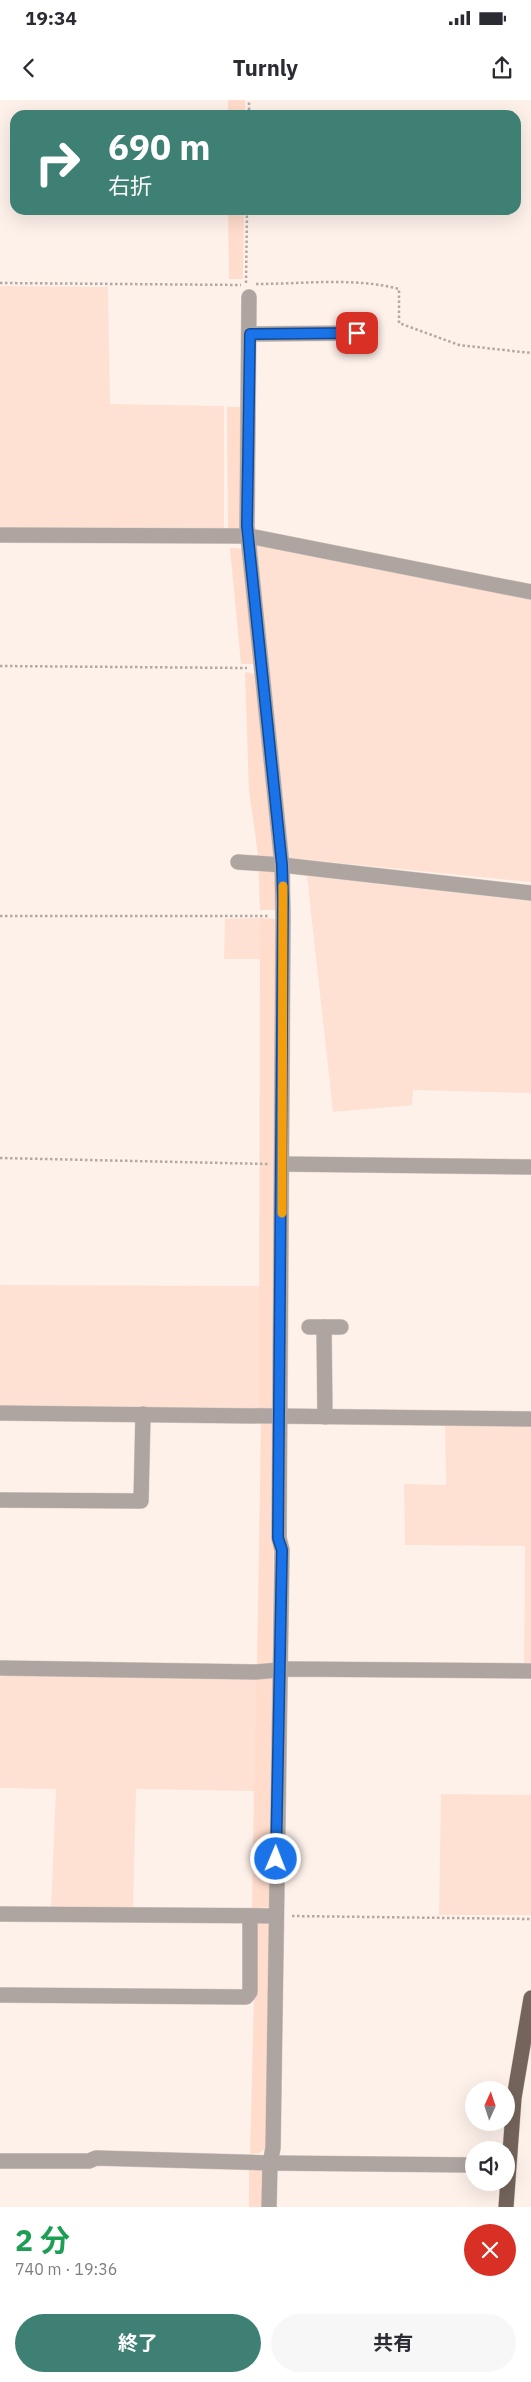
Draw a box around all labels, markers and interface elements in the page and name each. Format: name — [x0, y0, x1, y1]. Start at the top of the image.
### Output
text: 19:34 — [25, 6, 77, 30]
text: Turnly — [233, 53, 298, 82]
icon: back — [15, 54, 43, 82]
icon: share — [488, 54, 516, 82]
text: 690 m — [108, 124, 211, 170]
icon: right — [25, 130, 90, 195]
text: 右折 — [108, 171, 152, 200]
pin — [336, 312, 378, 354]
icon: arrive — [343, 319, 371, 347]
position arrow — [249, 1832, 301, 1884]
north arrow — [465, 2081, 515, 2131]
map controls — [465, 2081, 515, 2191]
button: sound — [465, 2141, 515, 2191]
text: 2 分 — [15, 2220, 70, 2259]
button: close — [464, 2224, 516, 2276]
text: 740 m · 19:36 — [15, 2259, 117, 2279]
button: 終了 — [15, 2314, 261, 2372]
button: 共有 — [271, 2314, 516, 2372]

